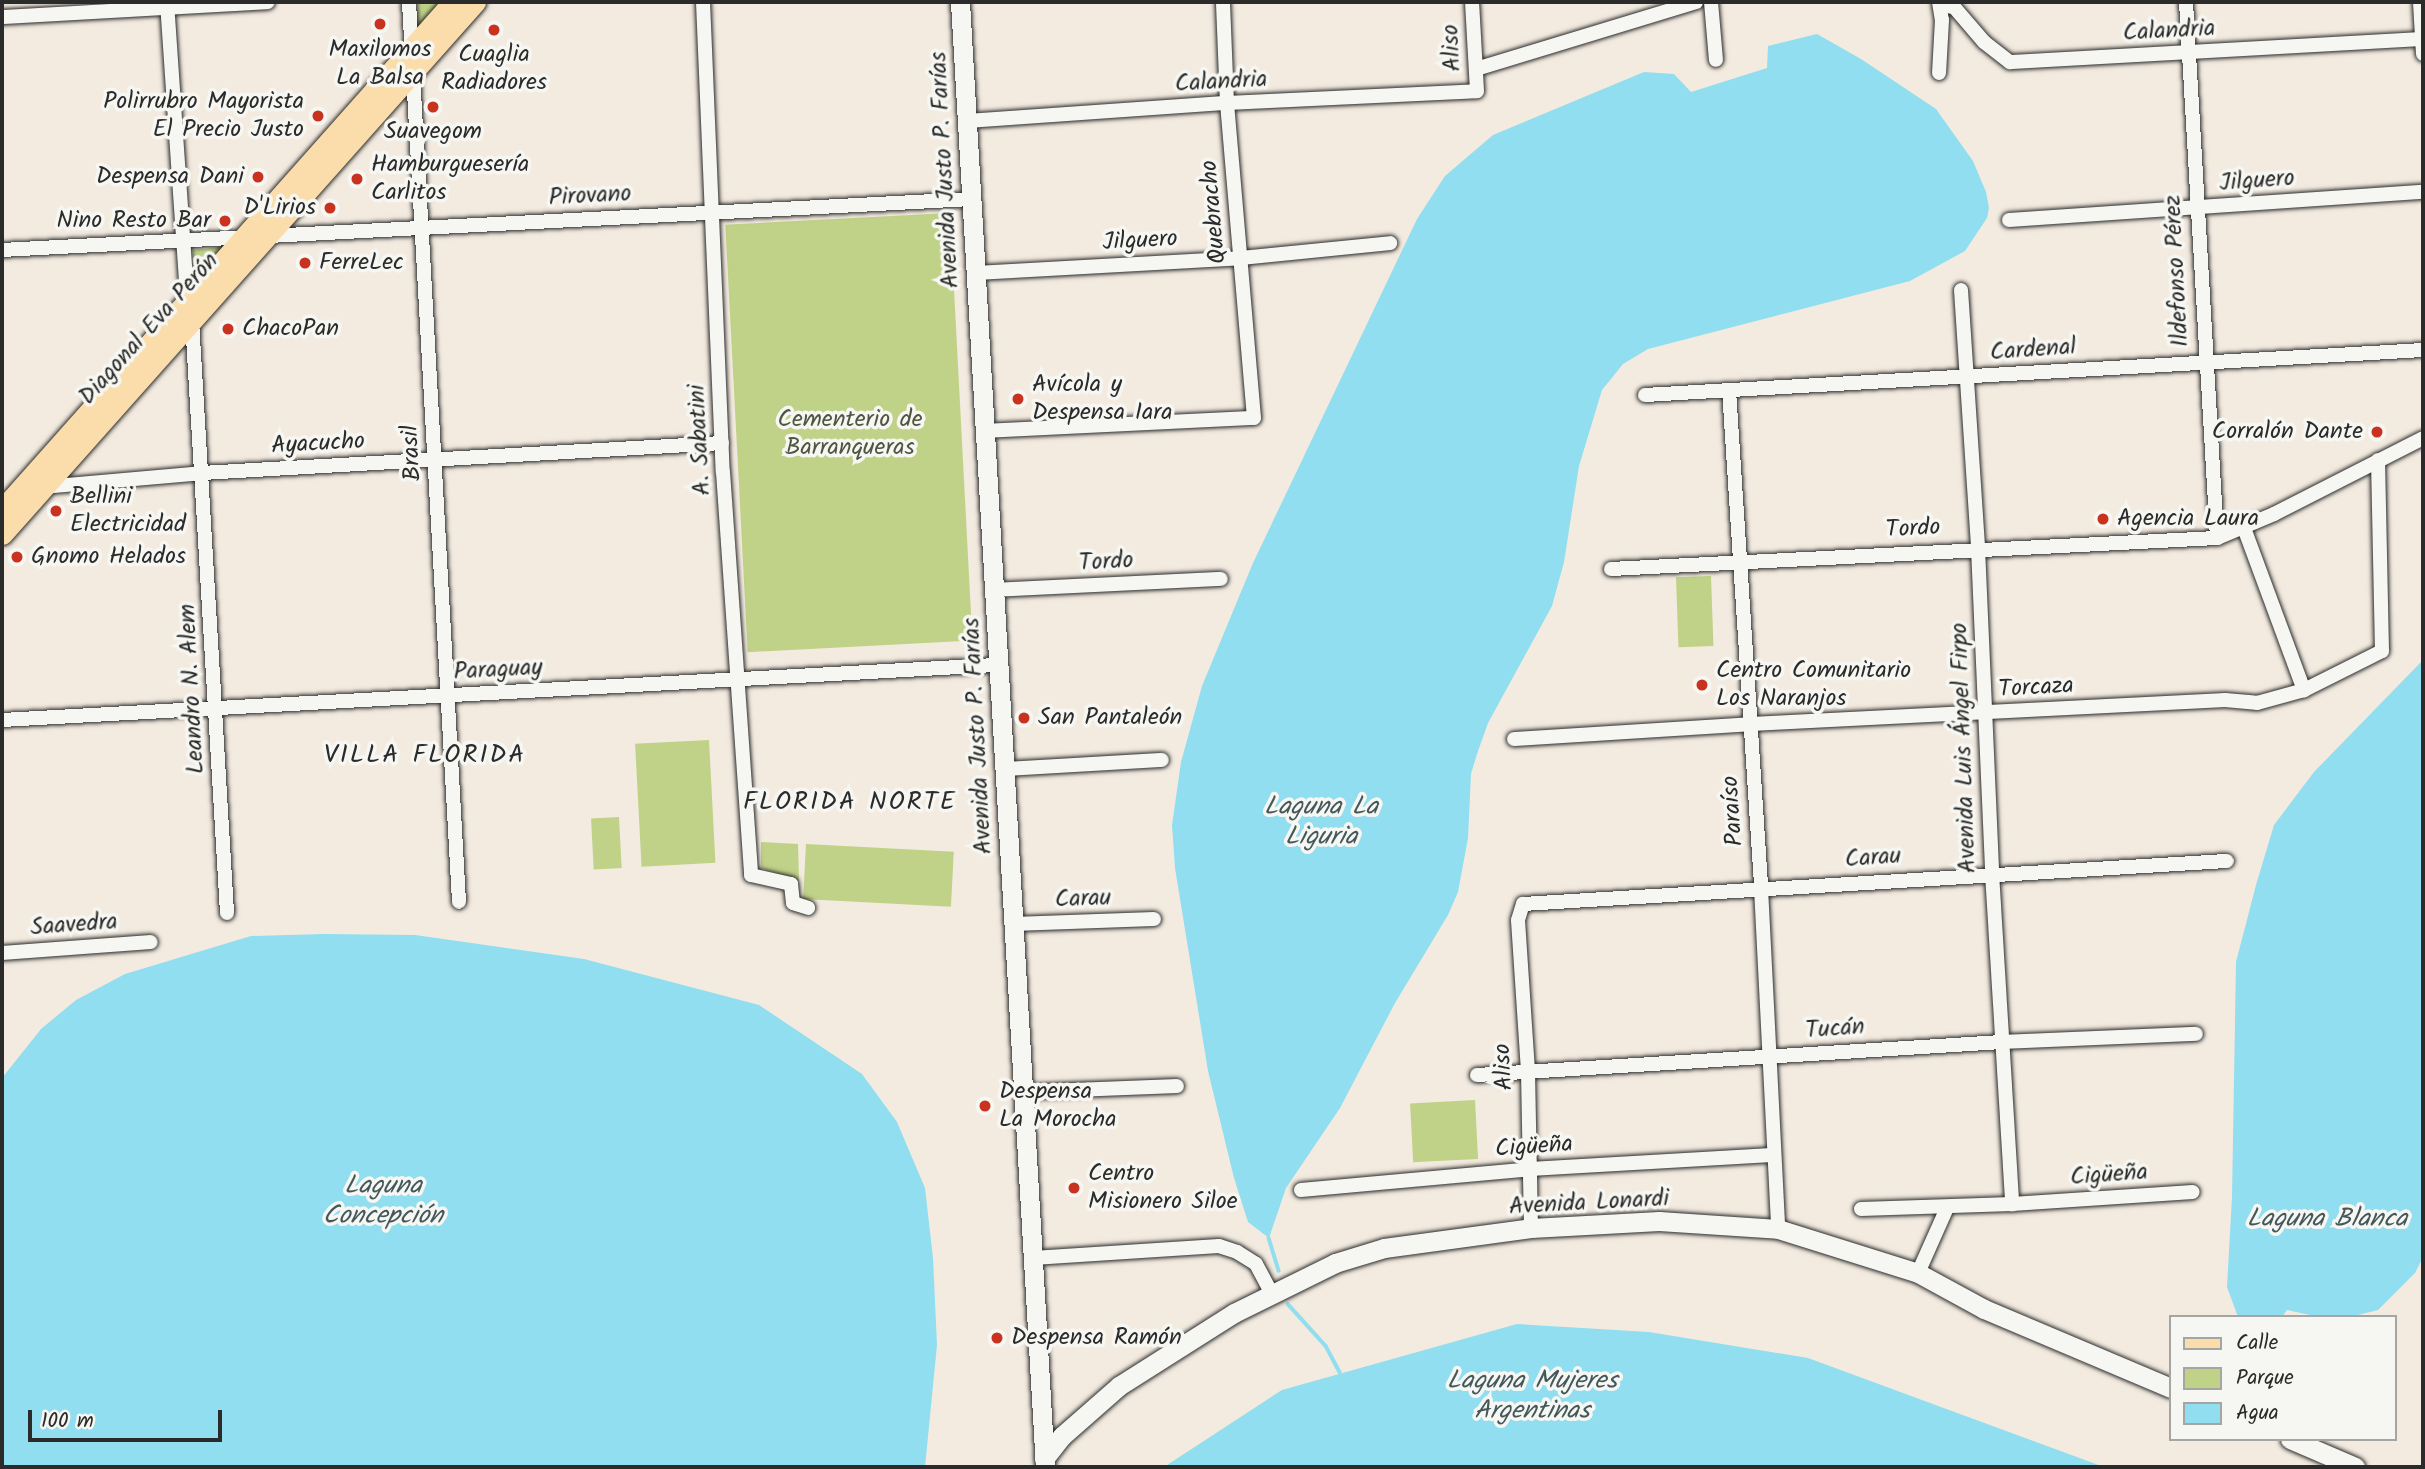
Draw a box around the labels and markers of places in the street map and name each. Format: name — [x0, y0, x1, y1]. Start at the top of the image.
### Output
marker: Maxilomos La Balsa — [372, 16, 388, 32]
marker: Cuaglia Radiadores — [486, 22, 502, 38]
place label: Maxilomos La Balsa — [328, 36, 432, 92]
place label: Cuaglia Radiadores — [441, 41, 547, 97]
place label: Polirrubro Mayorista El Precio Justo — [103, 88, 304, 144]
marker: Suavegom — [425, 99, 441, 115]
marker: Polirrubro Mayorista El Precio Justo — [310, 108, 326, 124]
place label: Suavegom — [384, 118, 482, 146]
place label: Hamburguesería Carlitos — [371, 151, 529, 207]
place label: Despensa Dani — [96, 163, 244, 191]
marker: Despensa Dani — [250, 169, 266, 185]
marker: Hamburguesería Carlitos — [349, 171, 365, 187]
place label: D'Lirios — [243, 194, 316, 222]
marker: D'Lirios — [322, 200, 338, 216]
place label: Nino Resto Bar — [56, 207, 211, 235]
marker: Nino Resto Bar — [217, 213, 233, 229]
place label: FerreLec — [319, 249, 404, 277]
marker: FerreLec — [297, 255, 313, 271]
place label: ChacoPan — [242, 315, 339, 343]
marker: ChacoPan — [220, 321, 236, 337]
place label: Avícola y Despensa Iara — [1032, 371, 1173, 427]
marker: Avícola y Despensa Iara — [1010, 391, 1026, 407]
place label: Corralón Dante — [2212, 418, 2363, 446]
marker: Corralón Dante — [2369, 424, 2385, 440]
place label: Bellini Electricidad — [70, 483, 186, 539]
marker: Bellini Electricidad — [48, 503, 64, 519]
place label: Agencia Laura — [2117, 505, 2259, 533]
marker: Agencia Laura — [2095, 511, 2111, 527]
place label: Gnomo Helados — [31, 543, 186, 571]
marker: Gnomo Helados — [9, 549, 25, 565]
place label: Centro Comunitario Los Naranjos — [1716, 657, 1911, 713]
marker: Centro Comunitario Los Naranjos — [1694, 677, 1710, 693]
place label: San Pantaleón — [1038, 704, 1182, 732]
marker: San Pantaleón — [1016, 710, 1032, 726]
place label: Despensa La Morocha — [999, 1078, 1116, 1134]
marker: Despensa La Morocha — [977, 1098, 993, 1114]
place label: Centro Misionero Siloe — [1088, 1160, 1237, 1216]
marker: Centro Misionero Siloe — [1066, 1180, 1082, 1196]
place label: Despensa Ramón — [1011, 1324, 1182, 1352]
marker: Despensa Ramón — [989, 1330, 1005, 1346]

